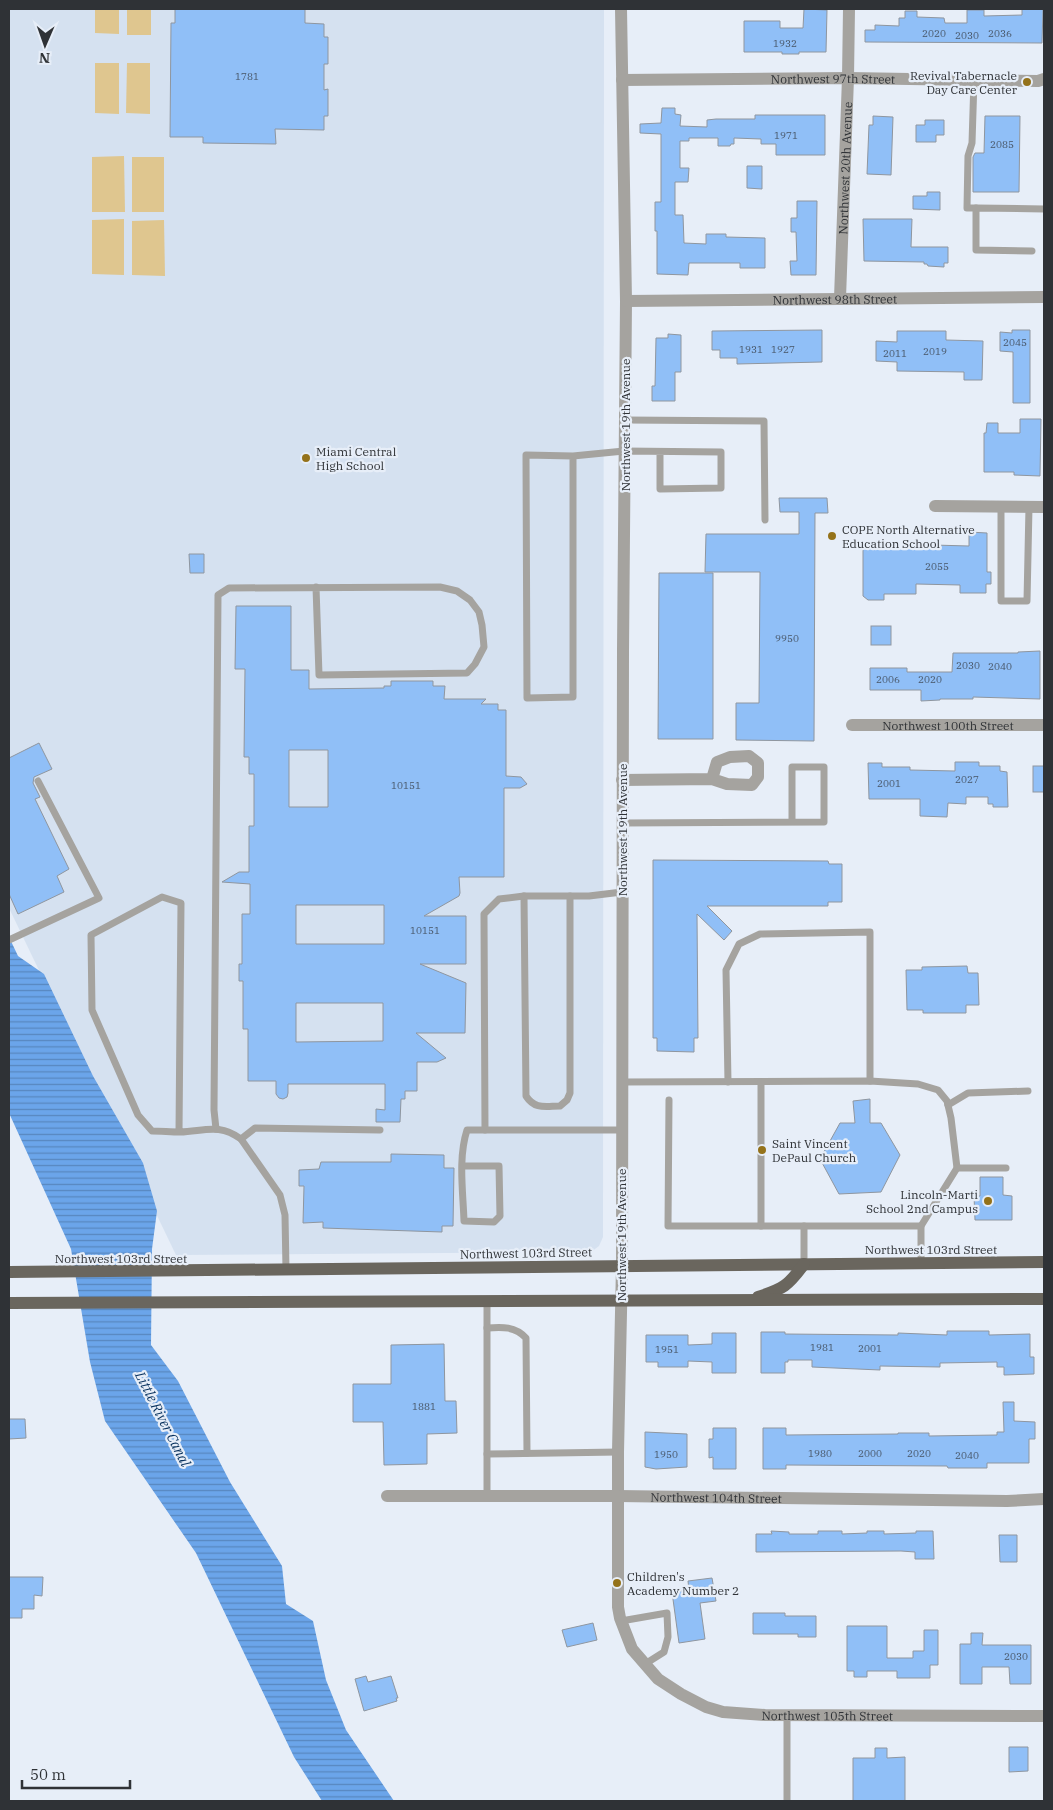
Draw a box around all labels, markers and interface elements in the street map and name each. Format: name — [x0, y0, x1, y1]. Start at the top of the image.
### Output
north arrow — [20, 20, 70, 70]
house number: 2020 — [922, 27, 946, 40]
house number: 2036 — [988, 27, 1012, 40]
house number: 2030 — [955, 29, 979, 42]
house number: 1932 — [773, 37, 797, 50]
text: N — [39, 49, 50, 67]
place label: Revival Tabernacle Day Care Center — [910, 68, 1018, 97]
house number: 1781 — [235, 70, 259, 83]
street label: Northwest 97th Street — [771, 70, 895, 86]
marker: Revival Tabernacle Day Care Center — [1021, 76, 1033, 88]
street label: Northwest 20th Avenue — [835, 101, 855, 235]
house number: 1971 — [774, 129, 798, 142]
house number: 2085 — [990, 138, 1014, 151]
street label: Northwest 98th Street — [773, 291, 897, 307]
house number: 2045 — [1003, 336, 1027, 349]
house number: 1931 — [739, 343, 763, 356]
house number: 1927 — [771, 343, 795, 356]
house number: 2019 — [923, 345, 947, 358]
house number: 2011 — [883, 347, 907, 360]
street label: Northwest 19th Avenue — [618, 359, 633, 491]
place label: Miami Central High School — [316, 444, 397, 473]
marker: Miami Central High School — [300, 452, 312, 464]
place label: COPE North Alternative Education School — [842, 522, 975, 551]
marker: COPE North Alternative Education School — [826, 530, 838, 542]
house number: 2055 — [925, 560, 949, 573]
house number: 9950 — [775, 632, 799, 645]
house number: 2030 — [956, 659, 980, 672]
house number: 2040 — [988, 660, 1012, 673]
house number: 2006 — [876, 673, 900, 686]
house number: 2020 — [918, 673, 942, 686]
street label: Northwest 100th Street — [882, 718, 1014, 733]
street label: Northwest 19th Avenue — [615, 764, 630, 896]
house number: 2027 — [955, 773, 979, 786]
house number: 2001 — [877, 777, 901, 790]
house number: 10151 — [391, 779, 421, 792]
house number: 10151 — [410, 924, 440, 937]
place label: Saint Vincent DePaul Church — [772, 1136, 857, 1165]
marker: Saint Vincent DePaul Church — [756, 1144, 768, 1156]
street label: Northwest 19th Avenue — [614, 1169, 629, 1301]
place label: Lincoln-Marti School 2nd Campus — [866, 1187, 978, 1216]
marker: Lincoln-Marti School 2nd Campus — [982, 1195, 994, 1207]
street label: Northwest 103rd Street — [865, 1242, 997, 1257]
street label: Northwest 103rd Street — [460, 1244, 592, 1262]
street label: Northwest 103rd Street — [55, 1251, 187, 1266]
house number: 1981 — [810, 1341, 834, 1354]
house number: 2001 — [858, 1342, 882, 1355]
house number: 1951 — [655, 1343, 679, 1356]
water label: Little River Canal — [131, 1367, 195, 1471]
house number: 1881 — [412, 1400, 436, 1413]
house number: 1980 — [808, 1447, 832, 1460]
house number: 2000 — [858, 1447, 882, 1460]
house number: 2020 — [907, 1447, 931, 1460]
house number: 1950 — [654, 1448, 678, 1461]
house number: 2040 — [955, 1449, 979, 1462]
street label: Northwest 104th Street — [650, 1489, 782, 1506]
place label: Children's Academy Number 2 — [627, 1569, 739, 1598]
marker: Children's Academy Number 2 — [611, 1577, 623, 1589]
house number: 2030 — [1004, 1650, 1028, 1663]
street label: Northwest 105th Street — [762, 1707, 893, 1723]
scale bar — [22, 1758, 130, 1790]
text: 50 m — [30, 1765, 66, 1784]

